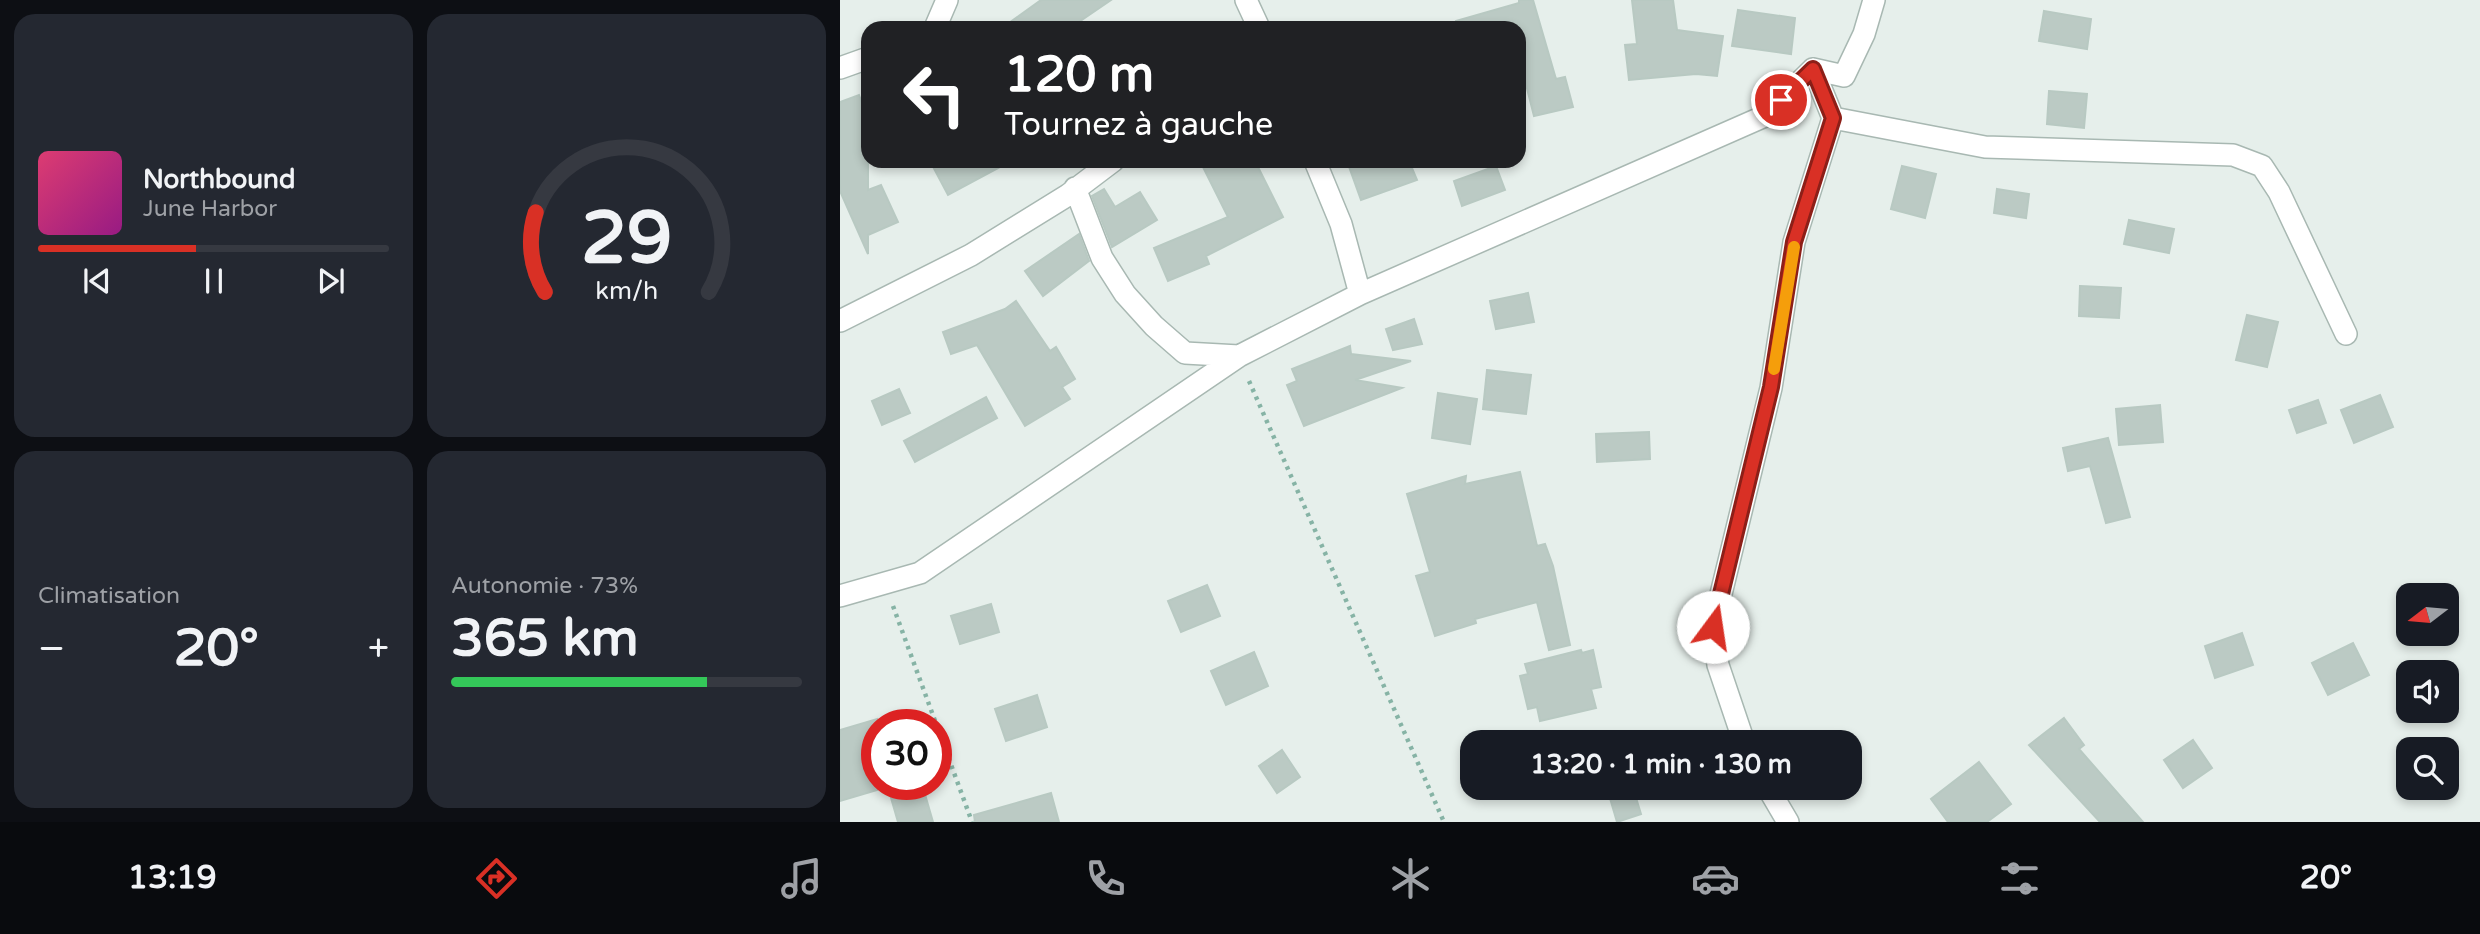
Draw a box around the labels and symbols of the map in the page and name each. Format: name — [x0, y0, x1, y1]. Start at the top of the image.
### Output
pin — [1751, 70, 1811, 130]
north arrow — [2396, 583, 2459, 646]
position arrow — [1676, 590, 1750, 664]
speed limit sign: 30 — [861, 709, 952, 800]

